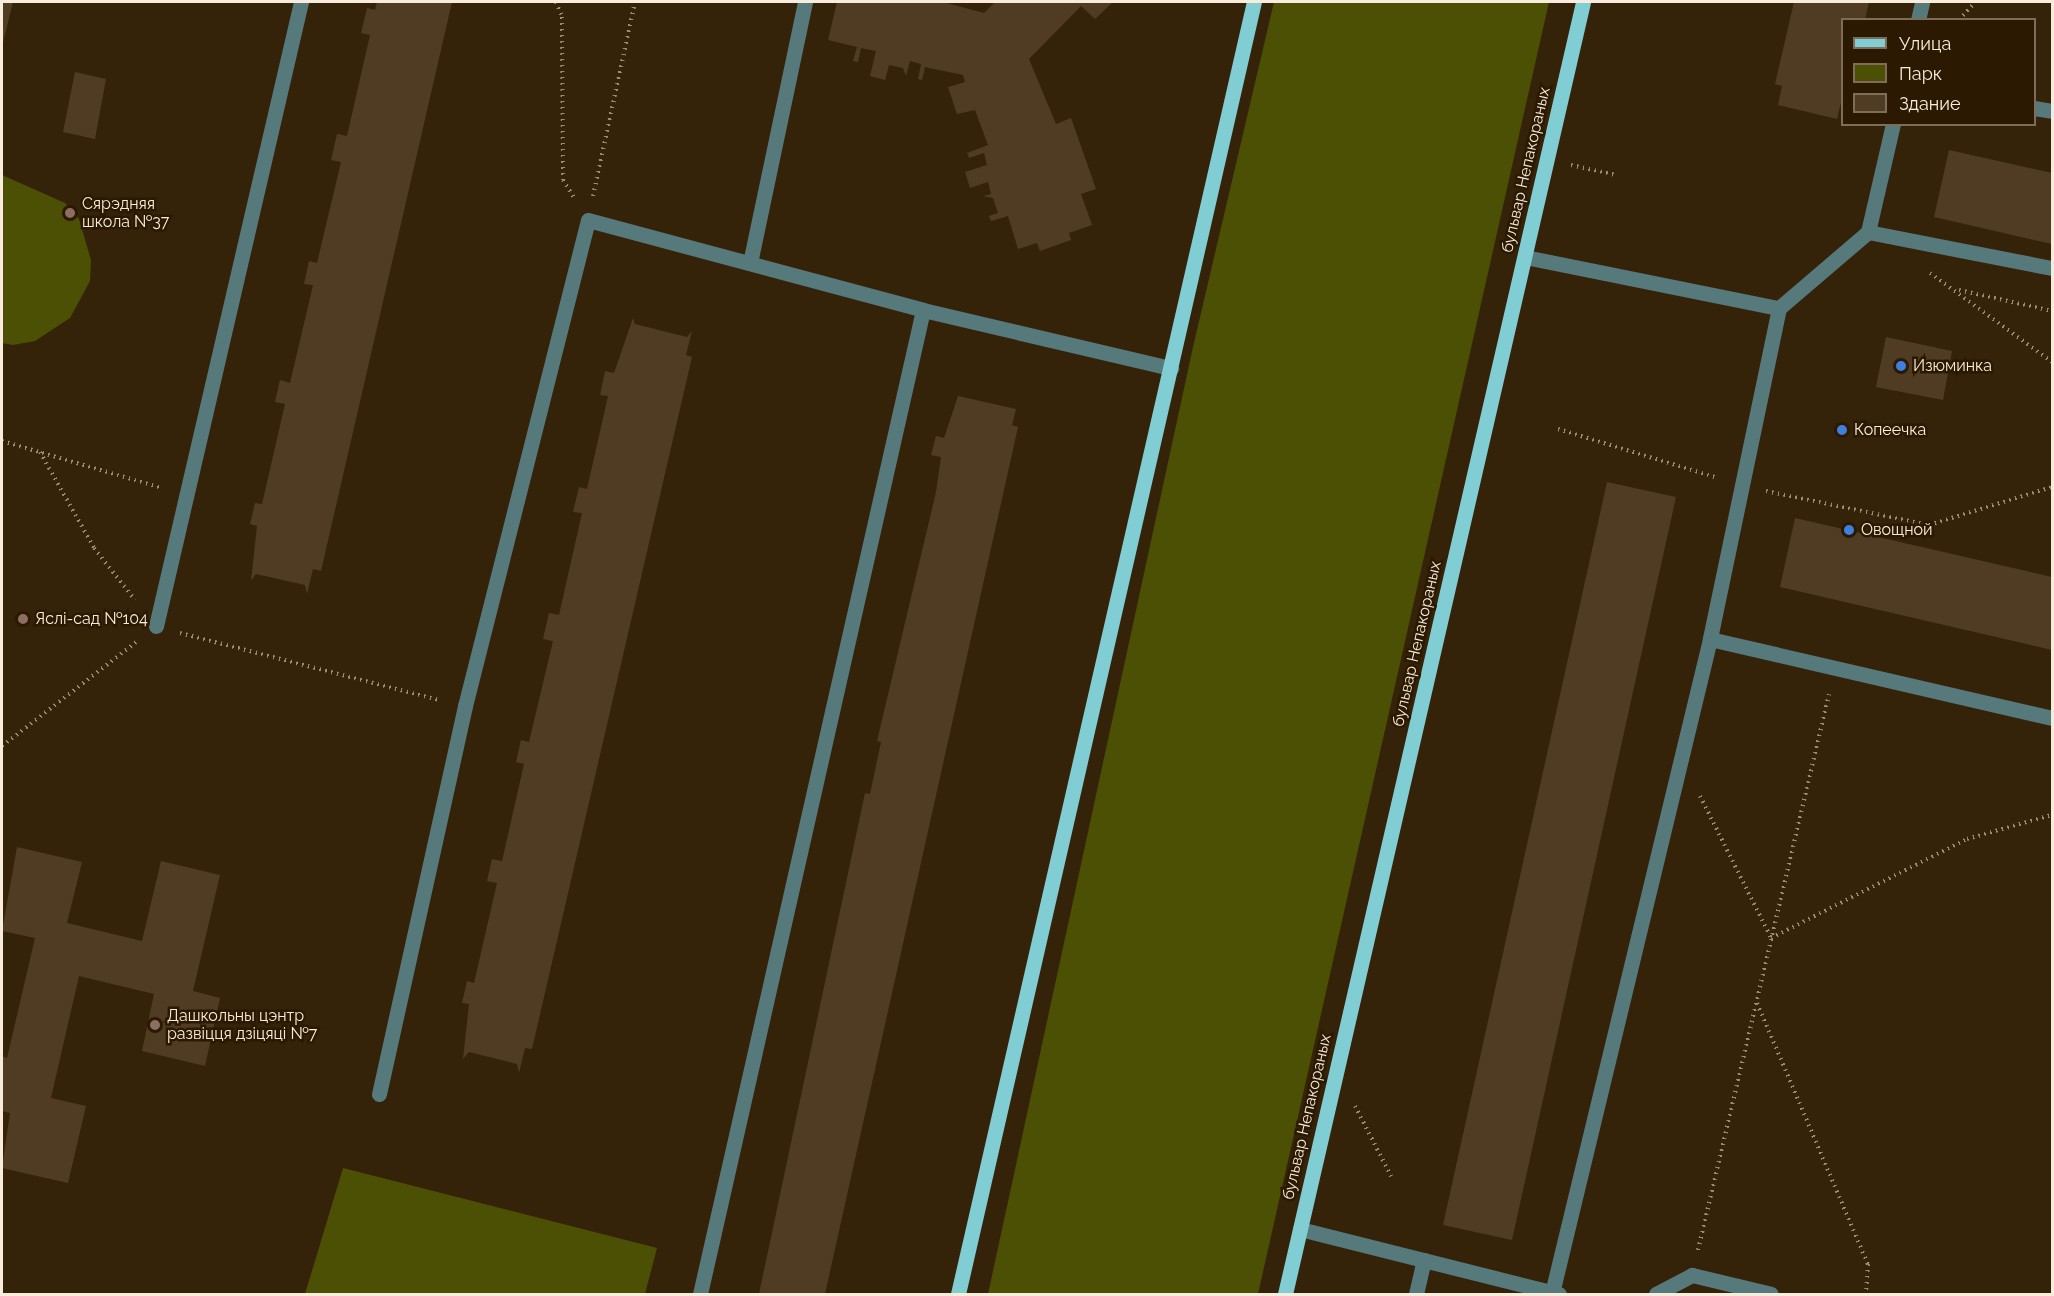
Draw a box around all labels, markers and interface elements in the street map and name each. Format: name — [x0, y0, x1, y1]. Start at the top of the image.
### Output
legend — [1841, 18, 2036, 126]
text: Улица — [1899, 33, 1951, 54]
text: Парк — [1899, 63, 1942, 84]
street label: бульвар Непакораных — [1498, 85, 1554, 255]
text: Здание — [1899, 93, 1961, 114]
place label: Сярэдняя школа №37 — [82, 194, 169, 232]
marker: Сярэдняя школа №37 — [63, 206, 77, 220]
place label: Изюминка — [1913, 356, 1992, 376]
marker: Изюминка — [1894, 359, 1908, 373]
place label: Копеечка — [1854, 420, 1926, 440]
marker: Копеечка — [1835, 423, 1849, 437]
place label: Овощной — [1861, 520, 1933, 540]
marker: Овощной — [1842, 523, 1856, 537]
street label: бульвар Непакораных — [1389, 559, 1445, 729]
place label: Яслі-сад №104 — [35, 609, 148, 629]
marker: Яслі-сад №104 — [16, 612, 30, 626]
place label: Дашкольны цэнтр развіцця дзіцяці №7 — [167, 1006, 317, 1044]
marker: Дашкольны цэнтр развіцця дзіцяці №7 — [148, 1018, 162, 1032]
street label: бульвар Непакораных — [1279, 1032, 1335, 1202]

